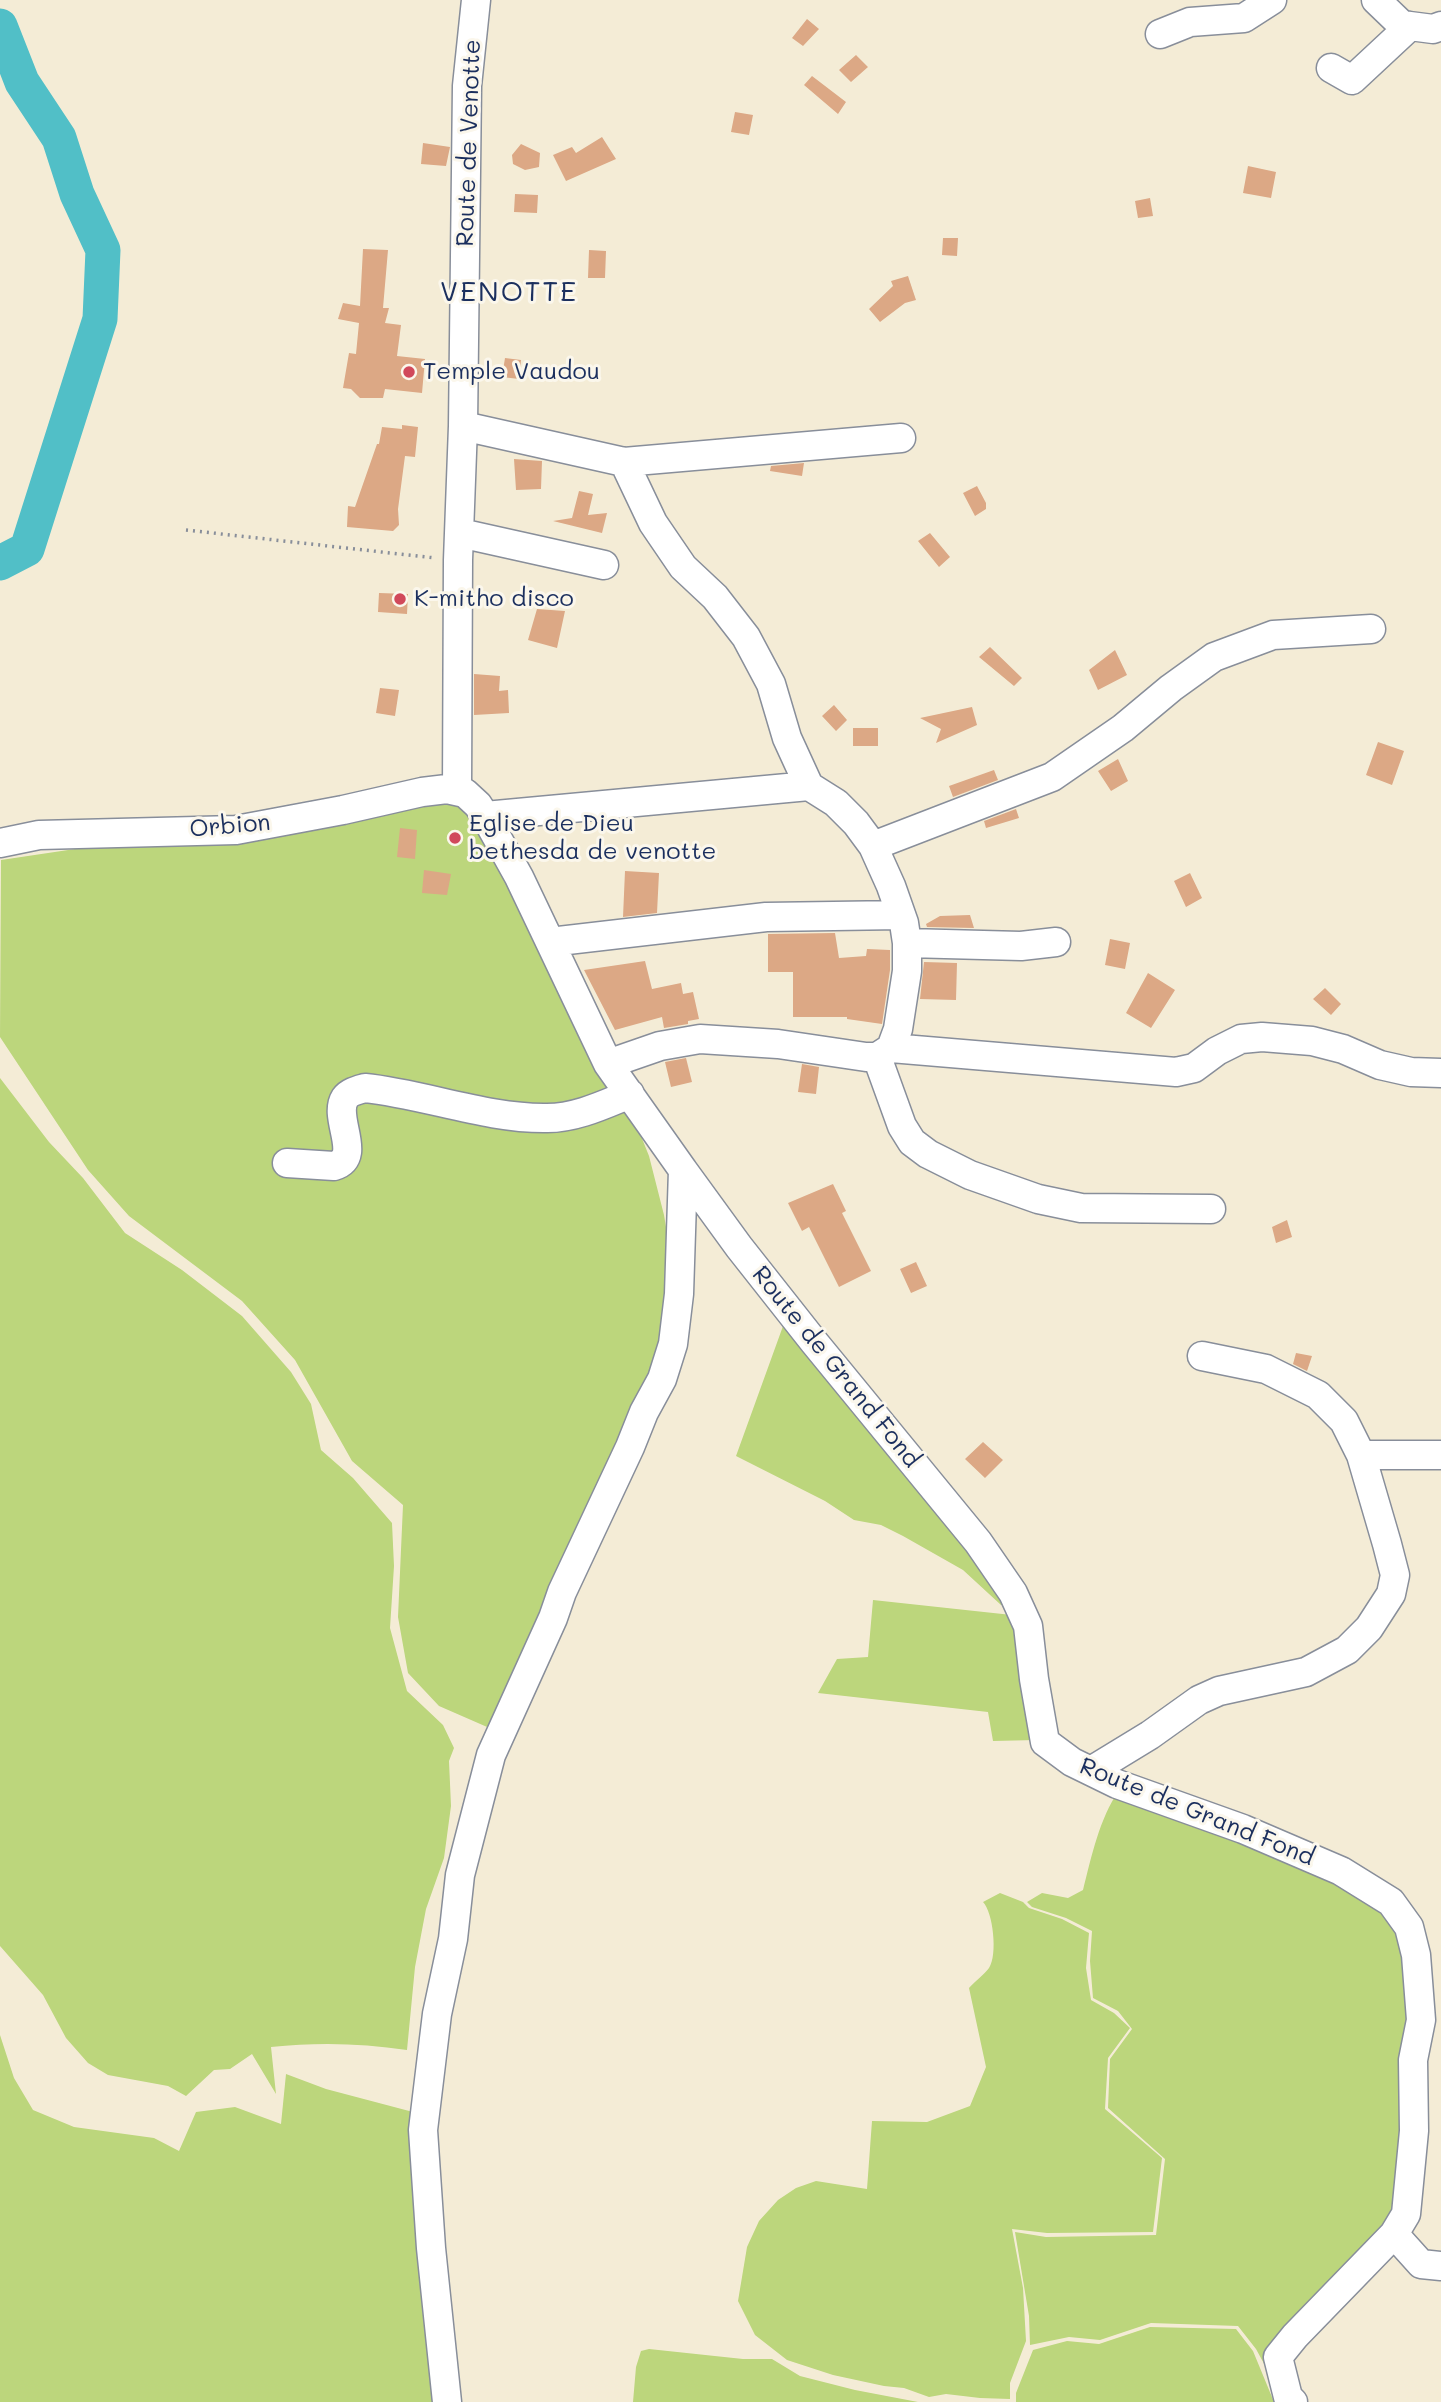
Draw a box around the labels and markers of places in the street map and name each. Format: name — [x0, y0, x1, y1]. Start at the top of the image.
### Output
place label: Temple Vaudou — [423, 358, 600, 386]
marker: Temple Vaudou — [401, 364, 417, 380]
place label: K-mitho disco — [414, 585, 574, 613]
marker: K-mitho disco — [392, 591, 408, 607]
place label: Eglise de Dieu bethesda de venotte — [469, 810, 716, 866]
marker: Eglise de Dieu bethesda de venotte — [447, 830, 463, 846]

